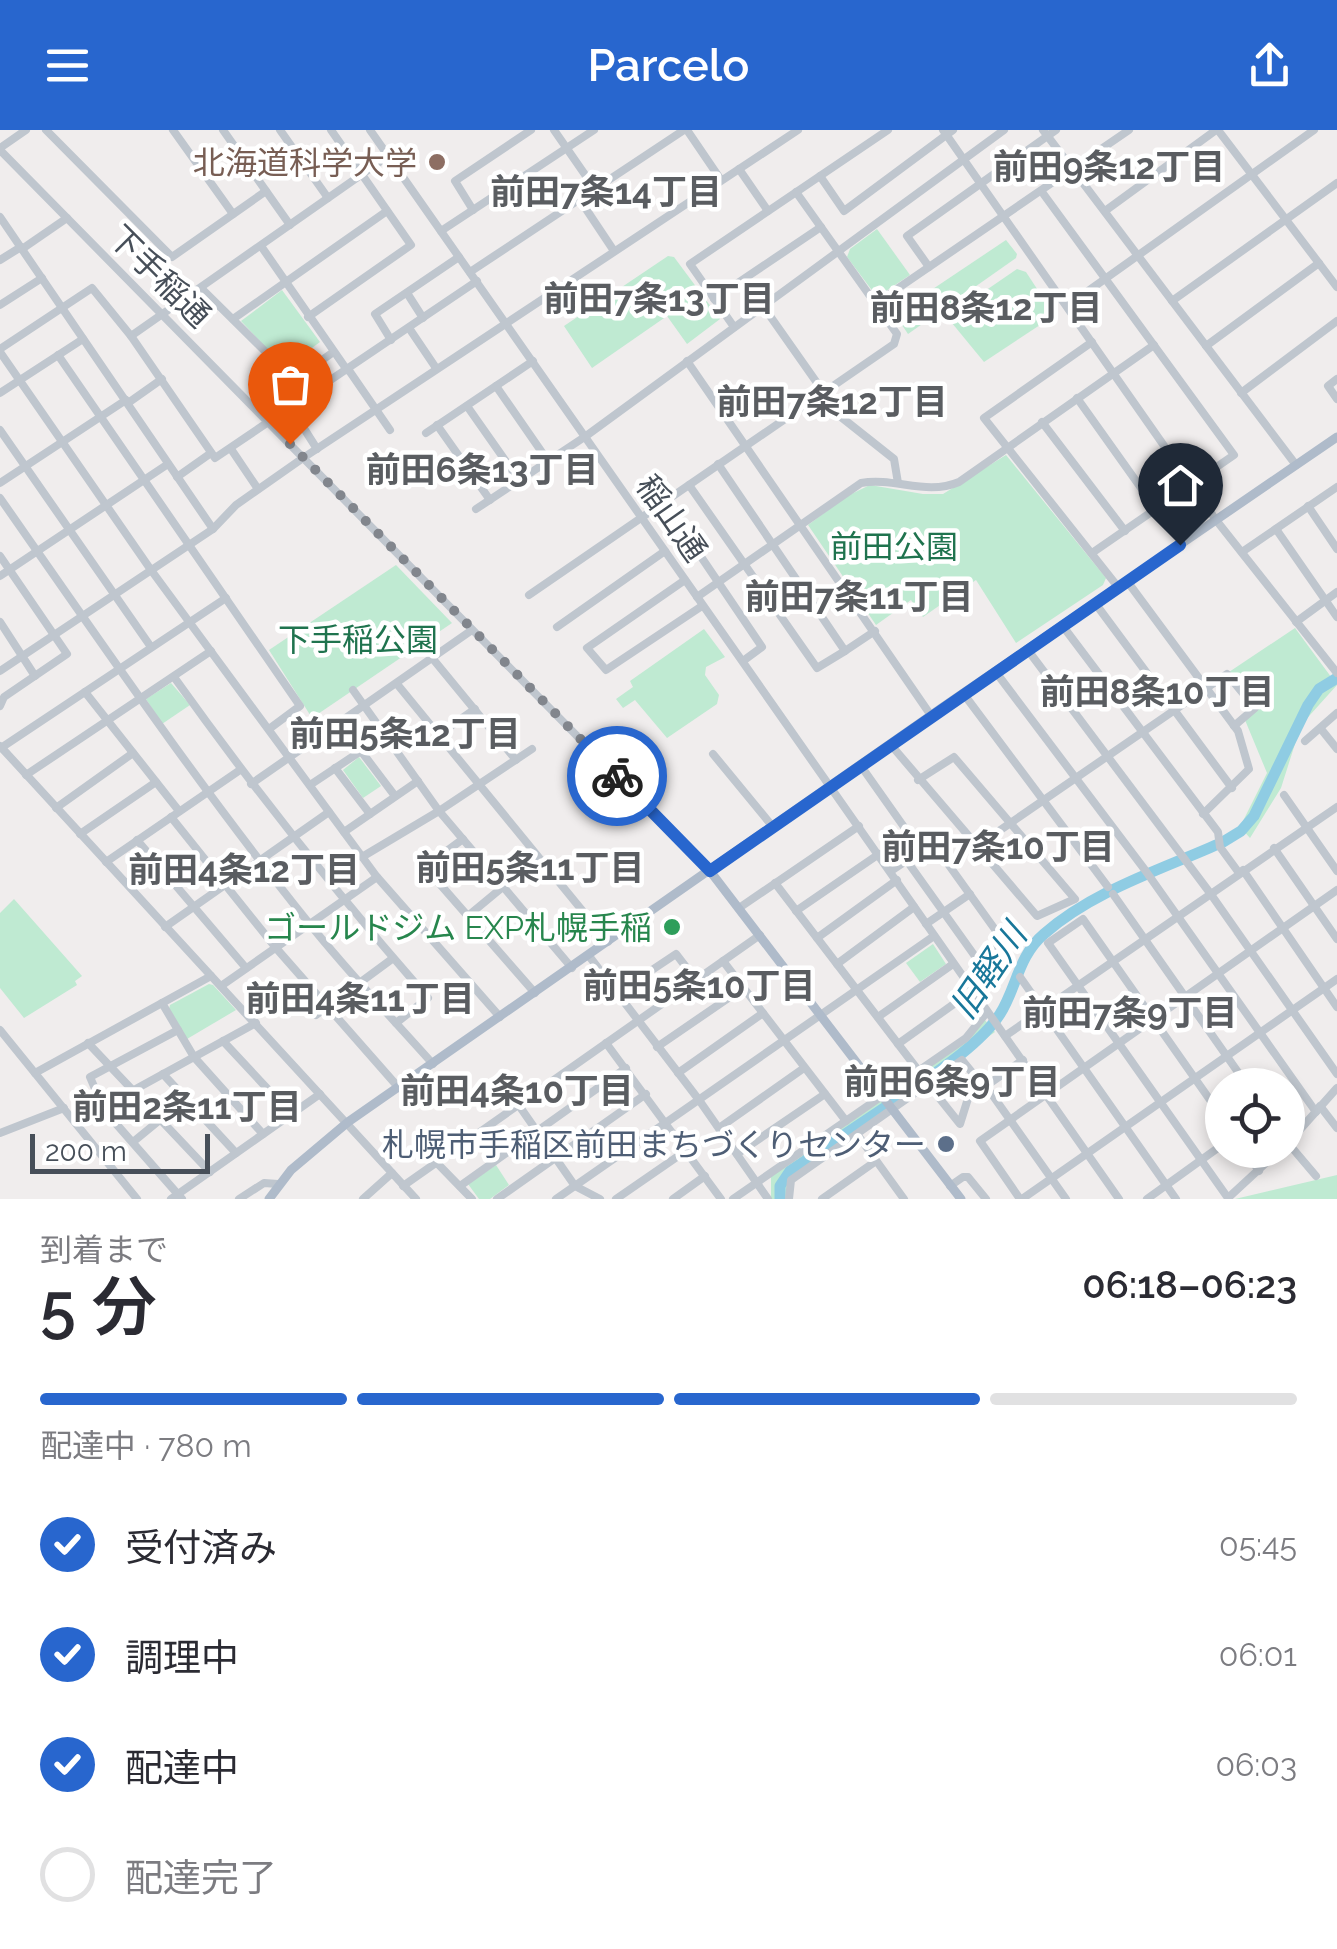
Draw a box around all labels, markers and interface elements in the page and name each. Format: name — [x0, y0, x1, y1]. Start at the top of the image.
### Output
icon: menu — [40, 38, 95, 93]
icon: share — [1242, 38, 1297, 93]
text: Parcelo — [588, 39, 749, 92]
place label: 北海道科学大学 — [193, 144, 417, 181]
district label: 前田9条12丁目 — [993, 146, 1225, 187]
marker: 北海道科学大学 — [426, 151, 448, 173]
district label: 前田7条14丁目 — [490, 171, 722, 212]
street label: 下手稲通 — [102, 218, 218, 334]
district label: 前田7条13丁目 — [543, 278, 775, 319]
district label: 前田8条12丁目 — [869, 287, 1103, 328]
pin — [248, 342, 333, 445]
icon: bag — [263, 357, 318, 412]
district label: 前田7条12丁目 — [716, 381, 948, 422]
pin — [1138, 443, 1223, 546]
district label: 前田6条13丁目 — [365, 449, 599, 490]
icon: home — [1153, 458, 1208, 513]
street label: 稲山通 — [629, 468, 715, 568]
park label: 前田公園 — [830, 528, 958, 565]
district label: 前田7条11丁目 — [744, 576, 974, 617]
park label: 下手稲公園 — [278, 621, 438, 658]
district label: 前田8条10丁目 — [1040, 671, 1274, 712]
district label: 前田5条12丁目 — [289, 713, 521, 754]
courier — [567, 726, 667, 826]
icon: bike — [590, 749, 645, 804]
district label: 前田7条10丁目 — [881, 826, 1115, 867]
district label: 前田5条11丁目 — [416, 847, 644, 888]
district label: 前田4条12丁目 — [128, 849, 360, 890]
place label: ゴールドジム EXP札幌手稲 — [264, 909, 652, 946]
water label: 旧軽川 — [942, 913, 1037, 1026]
marker: ゴールドジム EXP札幌手稲 — [661, 916, 683, 938]
district label: 前田5条10丁目 — [582, 965, 816, 1006]
district label: 前田4条11丁目 — [245, 978, 475, 1019]
district label: 前田7条9丁目 — [1022, 992, 1238, 1033]
district label: 前田6条9丁目 — [844, 1061, 1060, 1102]
map controls — [1205, 1068, 1305, 1168]
button: locate — [1205, 1068, 1305, 1168]
district label: 前田4条10丁目 — [400, 1070, 634, 1111]
district label: 前田2条11丁目 — [72, 1086, 302, 1127]
place label: 札幌市手稲区前田まちづくりセンター — [382, 1126, 926, 1163]
scale bar — [30, 1129, 210, 1174]
marker: 札幌市手稲区前田まちづくりセンター — [935, 1133, 957, 1155]
text: 200 m — [45, 1135, 127, 1168]
text: 到着まで — [40, 1231, 168, 1268]
text: 06:18–06:23 — [1082, 1262, 1297, 1307]
text: 5 分 — [40, 1269, 157, 1345]
text: 配達中 · 780 m — [40, 1427, 252, 1464]
icon: check — [40, 1517, 95, 1572]
text: 受付済み — [125, 1525, 277, 1570]
text: 05:45 — [1219, 1526, 1297, 1563]
icon: check — [40, 1627, 95, 1682]
text: 調理中 — [125, 1635, 239, 1680]
text: 06:01 — [1219, 1636, 1297, 1673]
icon: check — [40, 1737, 95, 1792]
text: 配達中 — [125, 1745, 239, 1790]
text: 06:03 — [1215, 1746, 1297, 1783]
text: 配達完了 — [125, 1855, 277, 1900]

